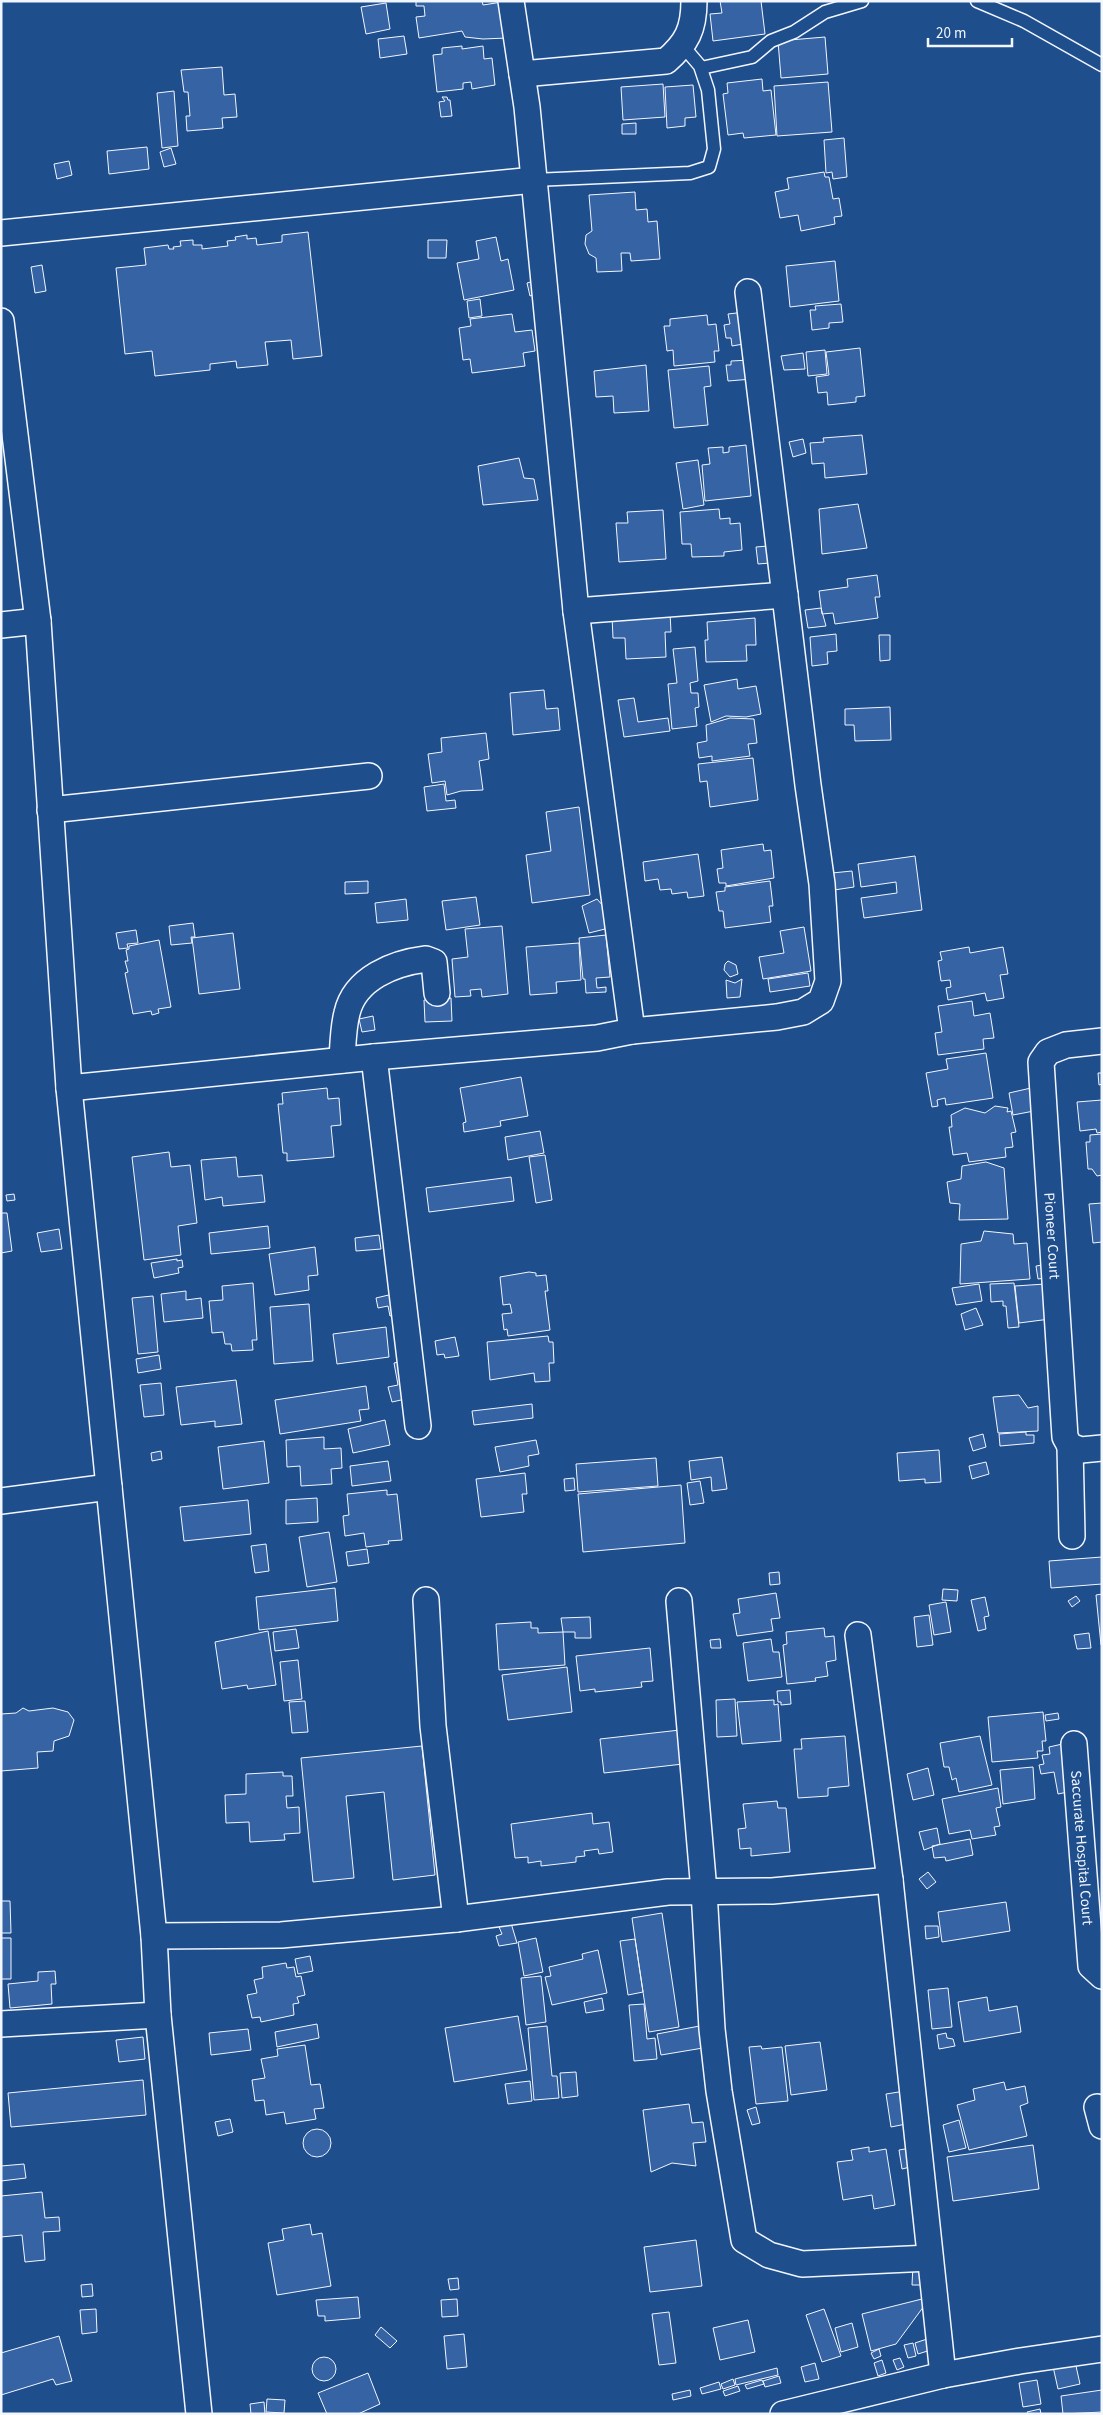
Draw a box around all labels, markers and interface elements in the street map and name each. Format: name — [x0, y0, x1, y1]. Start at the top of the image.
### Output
scale bar — [928, 15, 1012, 47]
text: 20 m — [936, 23, 966, 44]
street label: Pioneer Court — [1039, 1192, 1065, 1280]
street label: Saccurate Hospital Court — [1066, 1769, 1098, 1926]

